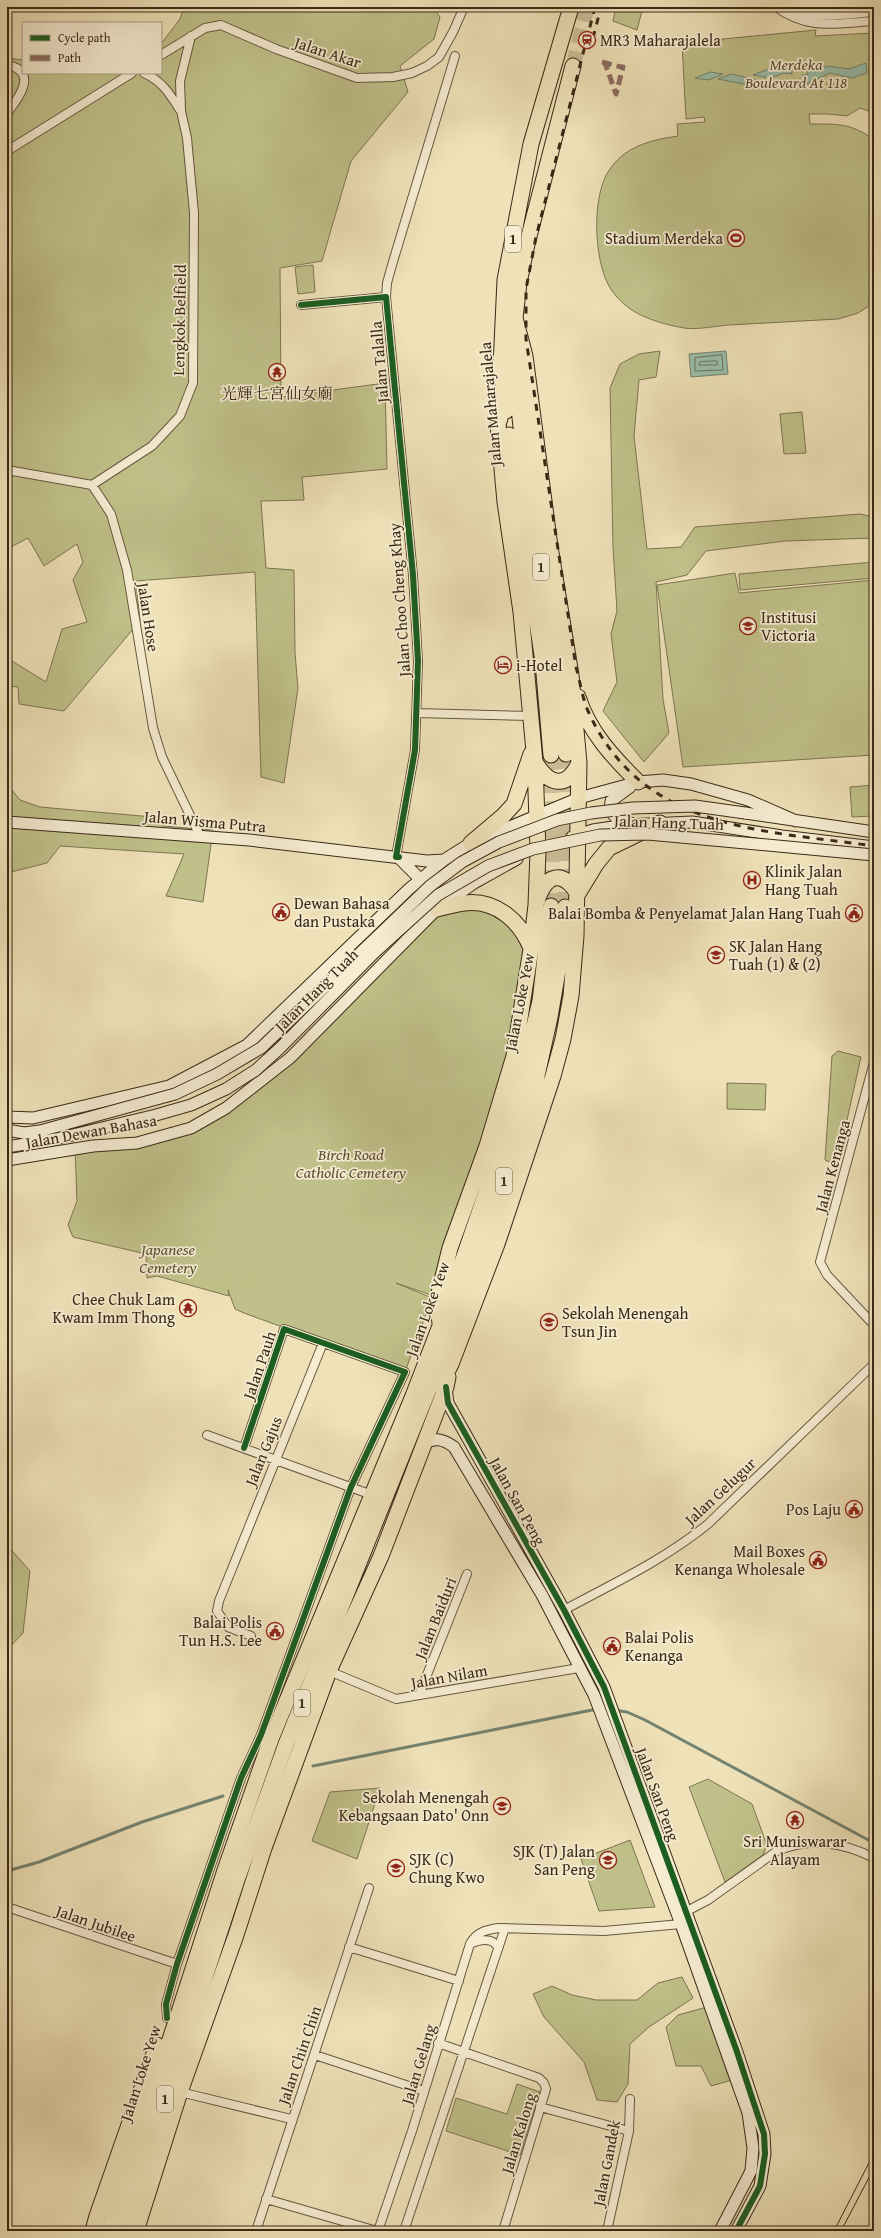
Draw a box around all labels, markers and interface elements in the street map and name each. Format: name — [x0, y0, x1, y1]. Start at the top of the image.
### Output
legend — [22, 22, 162, 74]
place label: MR3 Maharajalela — [600, 28, 721, 52]
text: Cycle path — [58, 29, 111, 46]
street label: Jalan Akar — [290, 29, 365, 74]
station icon: MR3 Maharajalela — [577, 30, 597, 50]
text: Path — [58, 49, 81, 66]
park label: Merdeka Boulevard At 118 — [744, 52, 847, 94]
road number: 1 — [505, 226, 521, 252]
place label: Stadium Merdeka — [605, 226, 723, 250]
sports icon: Stadium Merdeka — [726, 228, 746, 248]
street label: Lengkok Belfield — [166, 264, 192, 376]
street label: Jalan Talalla — [363, 320, 395, 406]
street label: Jalan Maharajalela — [473, 341, 508, 469]
temple icon: 光輝七宮仙女廟 — [267, 362, 287, 382]
place label: 光輝七宮仙女廟 — [221, 381, 333, 405]
street label: Jalan Choo Cheng Khay — [382, 522, 416, 680]
road number: 1 — [533, 554, 549, 580]
street label: Jalan Hose — [131, 579, 166, 653]
place label: Institusi Victoria — [761, 605, 817, 647]
school or university icon: Institusi Victoria — [738, 616, 758, 636]
place label: i-Hotel — [516, 653, 563, 677]
hotel icon: i-Hotel — [493, 655, 513, 675]
street label: Jalan Wisma Putra — [141, 804, 268, 838]
street label: Jalan Hang Tuah — [612, 808, 724, 836]
place label: Klinik Jalan Hang Tuah — [765, 859, 842, 901]
hospital icon: Klinik Jalan Hang Tuah — [742, 870, 762, 890]
place label: Dewan Bahasa dan Pustaka — [294, 891, 390, 933]
place label: Balai Bomba & Penyelamat Jalan Hang Tuah — [548, 901, 841, 925]
public building icon: Dewan Bahasa dan Pustaka — [271, 902, 291, 922]
public building icon: Balai Bomba & Penyelamat Jalan Hang Tuah — [844, 903, 864, 923]
place label: SK Jalan Hang Tuah (1) & (2) — [729, 934, 822, 976]
street label: Jalan Hang Tuah — [267, 943, 363, 1039]
school or university icon: SK Jalan Hang Tuah (1) & (2) — [706, 945, 726, 965]
street label: Jalan Loke Yew — [497, 950, 540, 1055]
street label: Jalan Dewan Bahasa — [22, 1108, 159, 1155]
street label: Jalan Kenanga — [808, 1116, 856, 1217]
park label: Birch Road Catholic Cemetery — [296, 1142, 407, 1184]
road number: 1 — [496, 1168, 512, 1194]
park label: Japanese Cemetery — [138, 1237, 197, 1279]
street label: Jalan Loke Yew — [398, 1258, 456, 1362]
place label: Chee Chuk Lam Kwam Imm Thong — [53, 1287, 175, 1329]
temple icon: Chee Chuk Lam Kwam Imm Thong — [178, 1298, 198, 1318]
place label: Sekolah Menengah Tsun Jin — [562, 1301, 688, 1343]
school or university icon: Sekolah Menengah Tsun Jin — [539, 1312, 559, 1332]
street label: Jalan Pauh — [235, 1328, 282, 1404]
street label: Jalan Gajus — [237, 1412, 288, 1491]
street label: Jalan San Peng — [483, 1451, 552, 1550]
street label: Jalan Gelugur — [677, 1451, 762, 1532]
place label: Pos Laju — [786, 1497, 841, 1521]
public building icon: Pos Laju — [844, 1499, 864, 1519]
place label: Mail Boxes Kenanga Wholesale — [675, 1539, 805, 1581]
public building icon: Mail Boxes Kenanga Wholesale — [808, 1550, 828, 1570]
street label: Jalan Baiduri — [407, 1573, 463, 1664]
place label: Balai Polis Tun H.S. Lee — [179, 1610, 262, 1652]
public building icon: Balai Polis Tun H.S. Lee — [265, 1621, 285, 1641]
place label: Balai Polis Kenanga — [625, 1625, 694, 1667]
public building icon: Balai Polis Kenanga — [602, 1636, 622, 1656]
street label: Jalan Nilam — [407, 1657, 489, 1695]
road number: 1 — [294, 1690, 310, 1716]
street label: Jalan San Peng — [629, 1742, 686, 1844]
place label: Sekolah Menengah Kebangsaan Dato' Onn — [339, 1785, 489, 1827]
school or university icon: Sekolah Menengah Kebangsaan Dato' Onn — [492, 1796, 512, 1816]
temple icon: Sri Muniswarar Alayam — [785, 1810, 805, 1830]
place label: Sri Muniswarar Alayam — [743, 1829, 847, 1871]
place label: SJK (T) Jalan San Peng — [513, 1839, 595, 1881]
place label: SJK (C) Chung Kwo — [409, 1847, 485, 1889]
school or university icon: SJK (T) Jalan San Peng — [598, 1850, 618, 1870]
school or university icon: SJK (C) Chung Kwo — [386, 1858, 406, 1878]
street label: Jalan Jubilee — [51, 1897, 139, 1948]
street label: Jalan Chin Chin — [270, 2002, 327, 2109]
street label: Jalan Loke Yew — [113, 2021, 167, 2126]
street label: Jalan Gelang — [394, 2021, 442, 2109]
road number: 1 — [157, 2086, 173, 2112]
street label: Jalan Kalong — [494, 2089, 542, 2178]
street label: Jalan Gandek — [586, 2117, 626, 2210]

